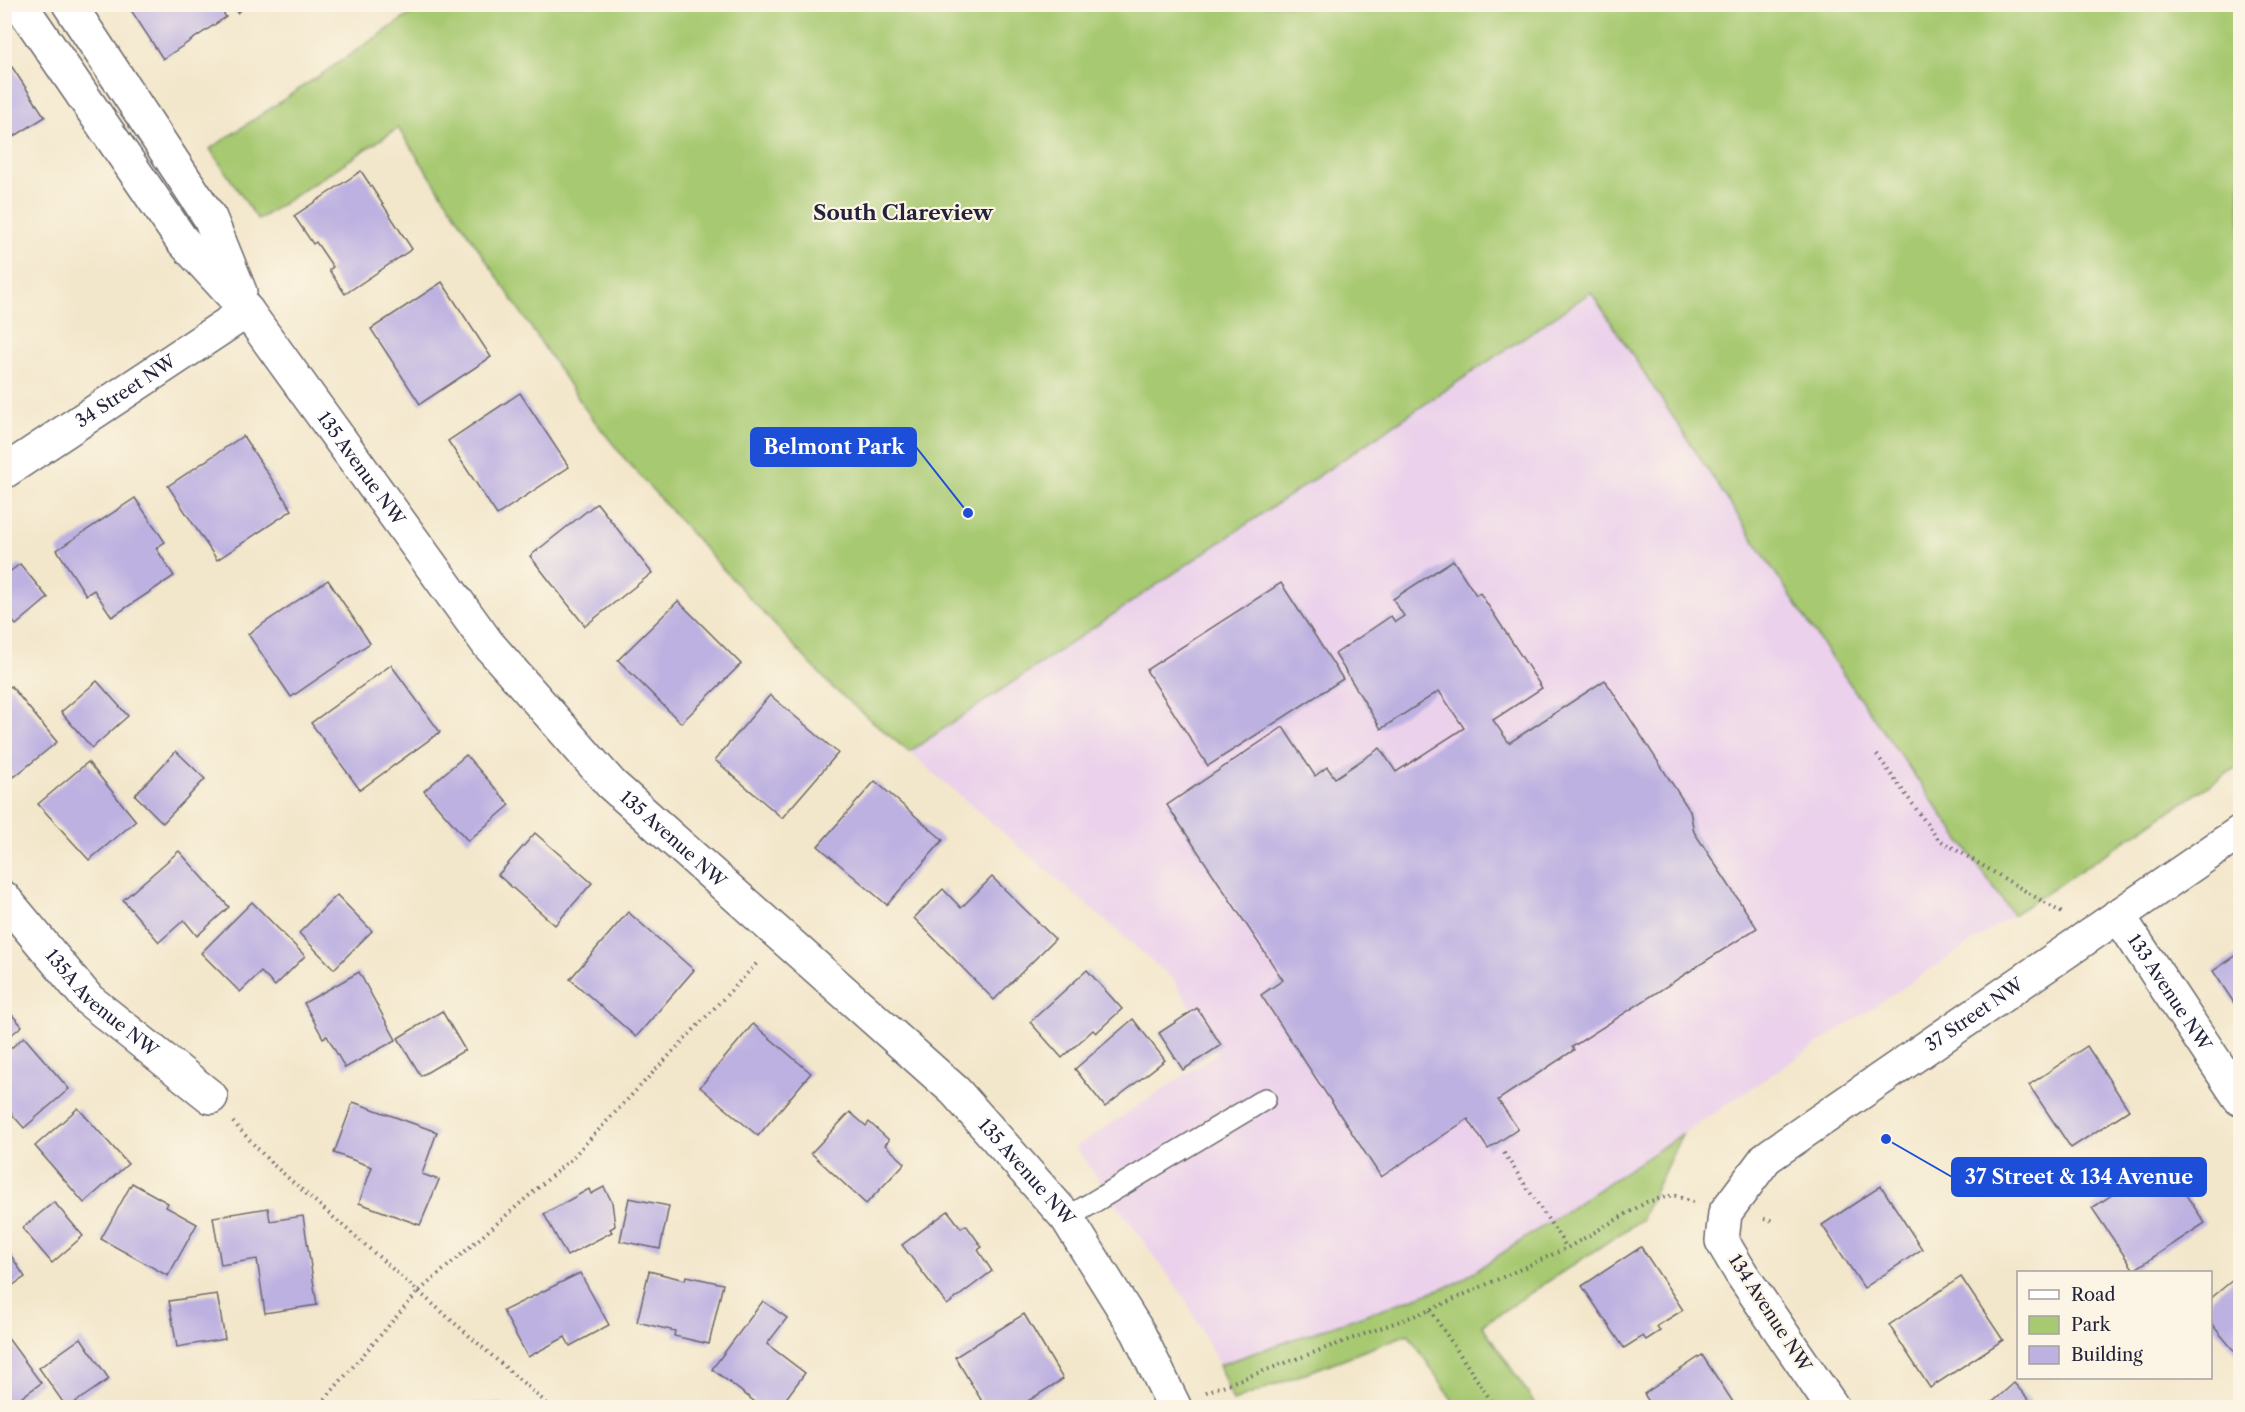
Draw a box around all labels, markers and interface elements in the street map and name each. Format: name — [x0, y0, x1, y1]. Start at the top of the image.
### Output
district label: South Clareview — [813, 200, 994, 225]
street label: 34 Street NW — [71, 350, 181, 432]
street label: 135 Avenue NW — [313, 408, 410, 531]
callout: Belmont Park — [751, 428, 916, 466]
text: Belmont Park — [763, 435, 905, 459]
street label: 135 Avenue NW — [615, 786, 732, 893]
street label: 133 Avenue NW — [2123, 930, 2217, 1056]
street label: 135A Avenue NW — [41, 945, 163, 1062]
street label: 37 Street NW — [1921, 973, 2028, 1056]
street label: 135 Avenue NW — [974, 1114, 1080, 1231]
callout: 37 Street & 134 Avenue — [1952, 1158, 2206, 1196]
text: 37 Street & 134 Avenue — [1965, 1165, 2193, 1189]
street label: 134 Avenue NW — [1724, 1250, 1817, 1377]
legend — [2017, 1271, 2212, 1379]
text: Road — [2071, 1284, 2116, 1306]
text: Park — [2071, 1314, 2112, 1336]
text: Building — [2071, 1344, 2143, 1366]

